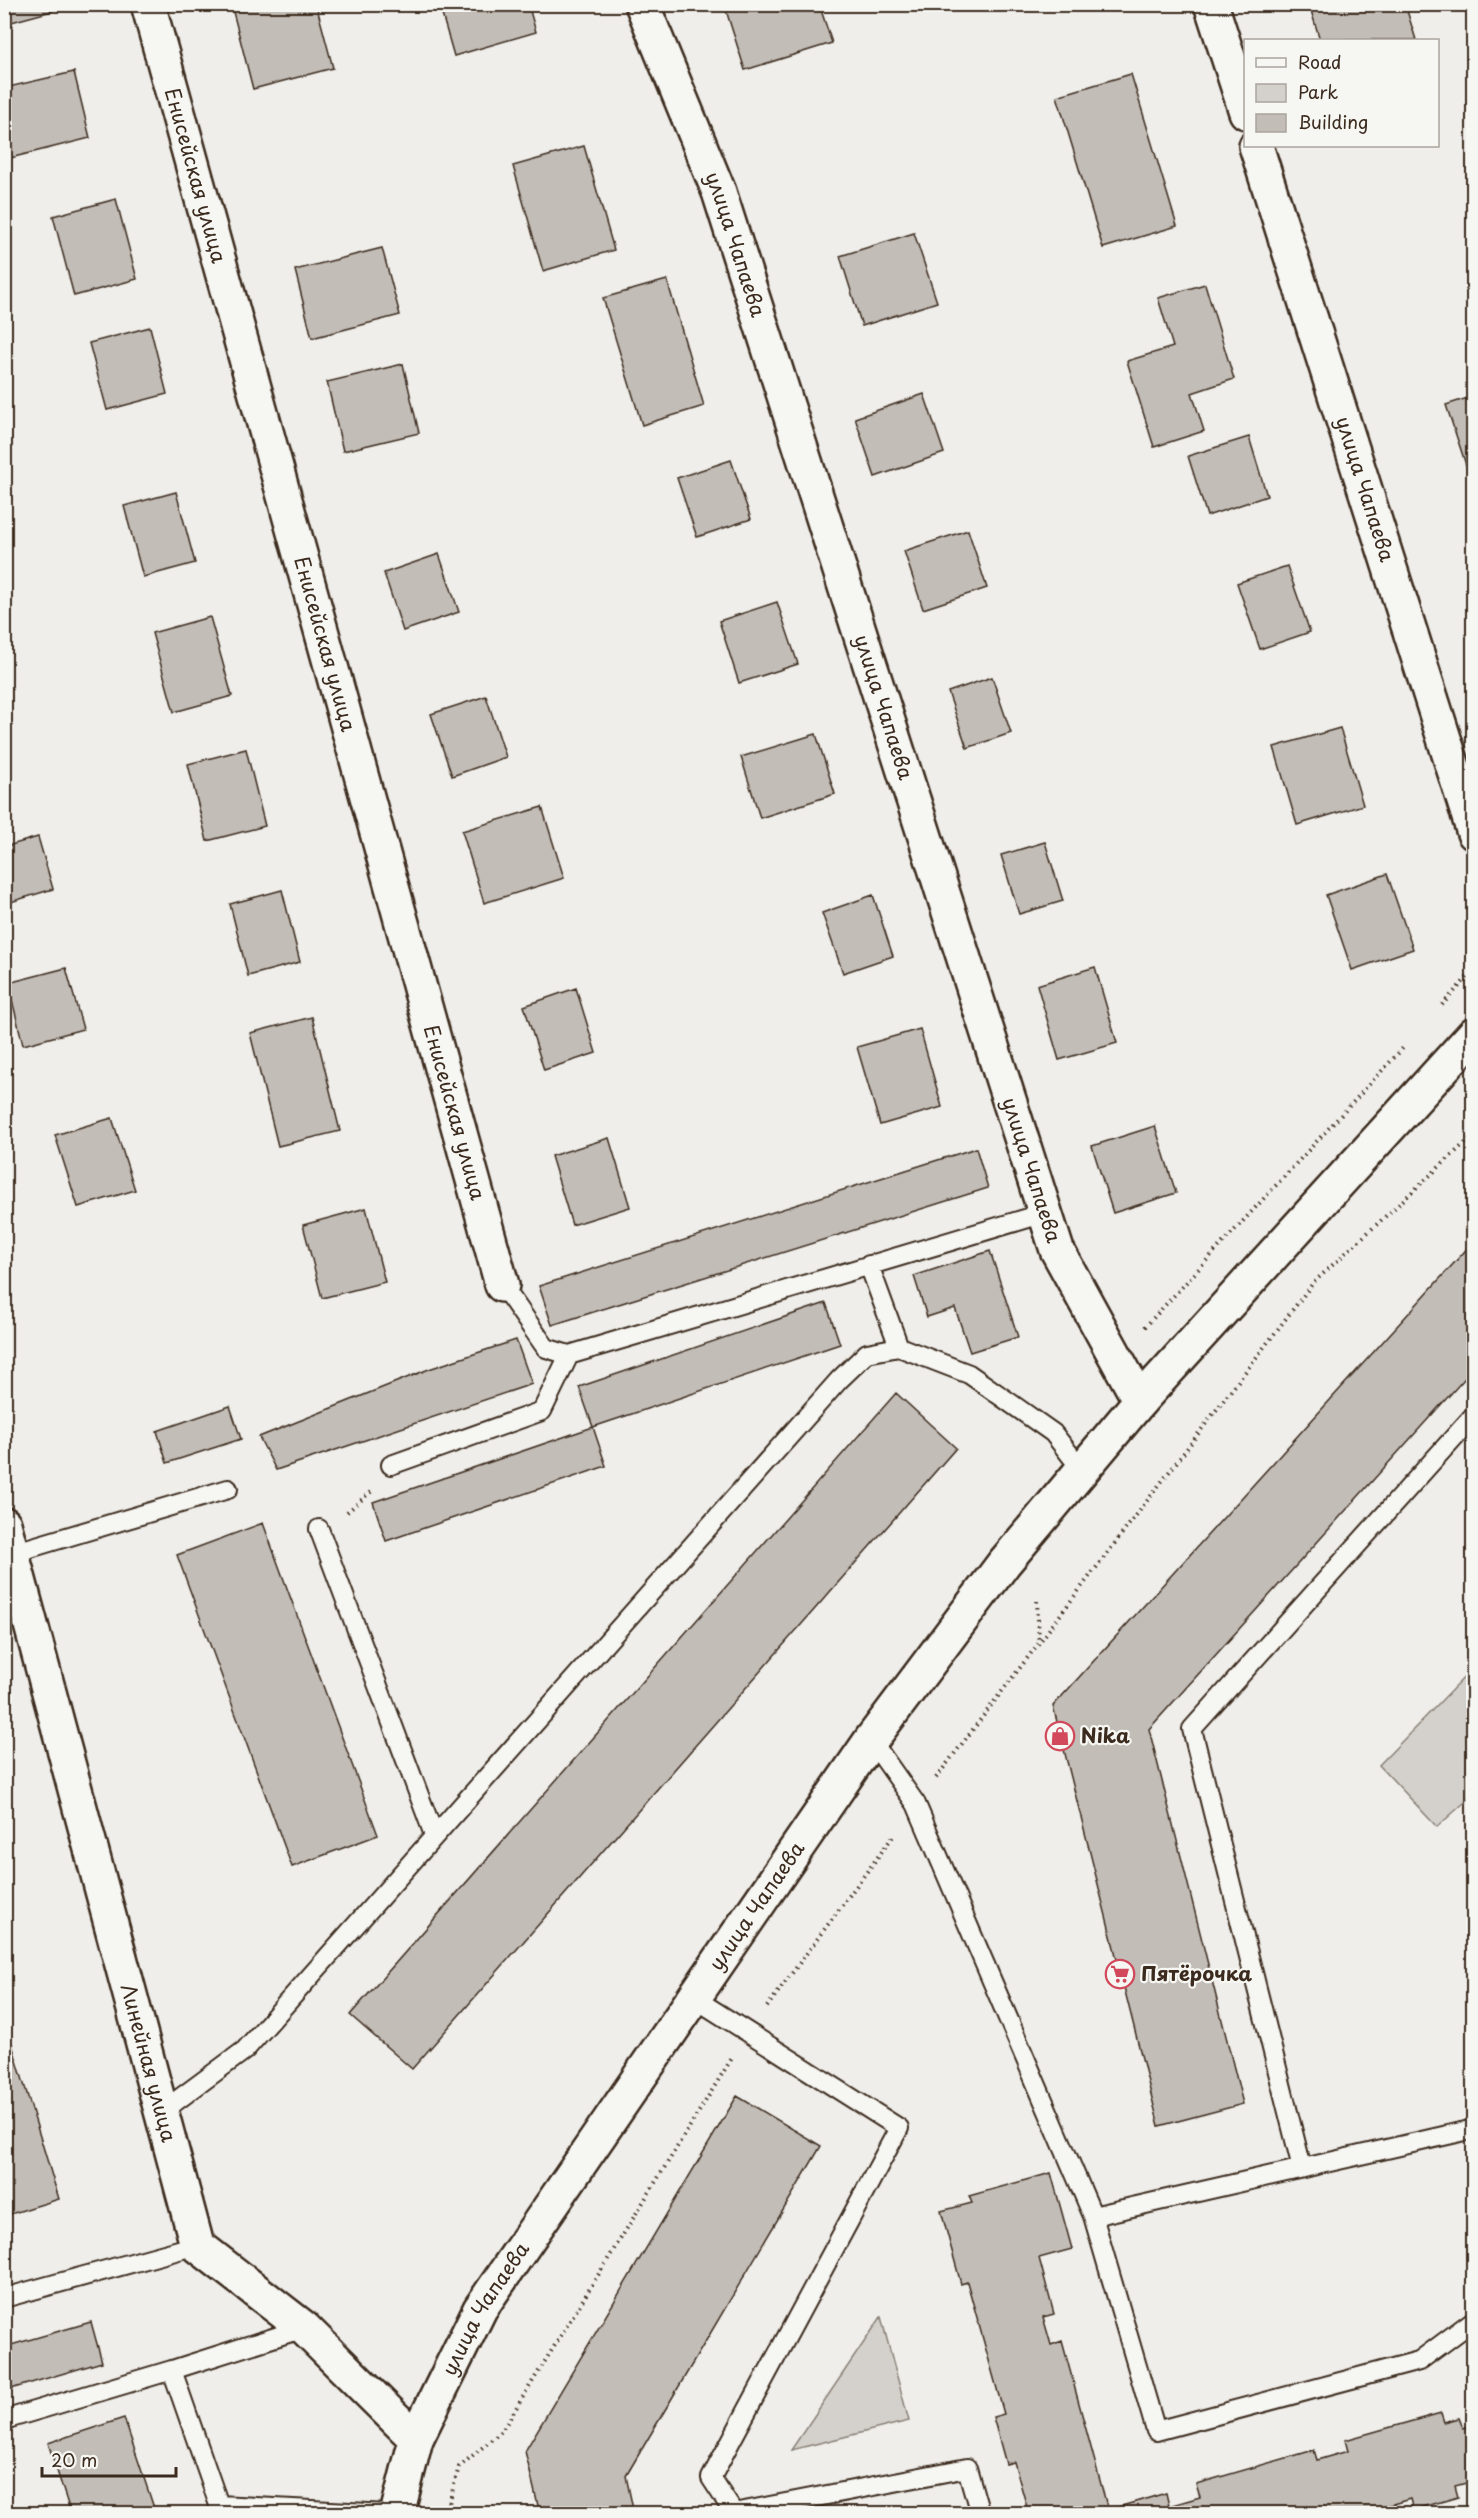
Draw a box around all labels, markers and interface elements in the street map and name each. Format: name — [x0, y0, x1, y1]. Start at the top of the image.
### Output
legend — [1244, 39, 1439, 147]
text: Road — [1298, 48, 1342, 75]
text: Park — [1298, 78, 1338, 105]
street label: Енисейская улица — [158, 84, 235, 267]
text: Building — [1298, 108, 1368, 135]
street label: улица Чапаева — [698, 167, 774, 321]
street label: улица Чапаева — [1329, 412, 1403, 566]
street label: Енисейская улица — [287, 553, 364, 735]
street label: улица Чапаева — [847, 630, 922, 784]
street label: Енисейская улица — [417, 1021, 494, 1204]
street label: улица Чапаева — [995, 1093, 1070, 1247]
shop icon: Nika — [1044, 1720, 1076, 1752]
place label: Nika — [1081, 1720, 1130, 1750]
street label: улица Чапаева — [701, 1834, 811, 1976]
supermarket icon: Пятёрочка — [1104, 1958, 1136, 1990]
place label: Пятёрочка — [1141, 1958, 1252, 1988]
street label: Линейная улица — [114, 1980, 185, 2146]
street label: улица Чапаева — [434, 2235, 536, 2380]
scale bar — [42, 2440, 176, 2478]
text: 20 m — [51, 2446, 97, 2473]

